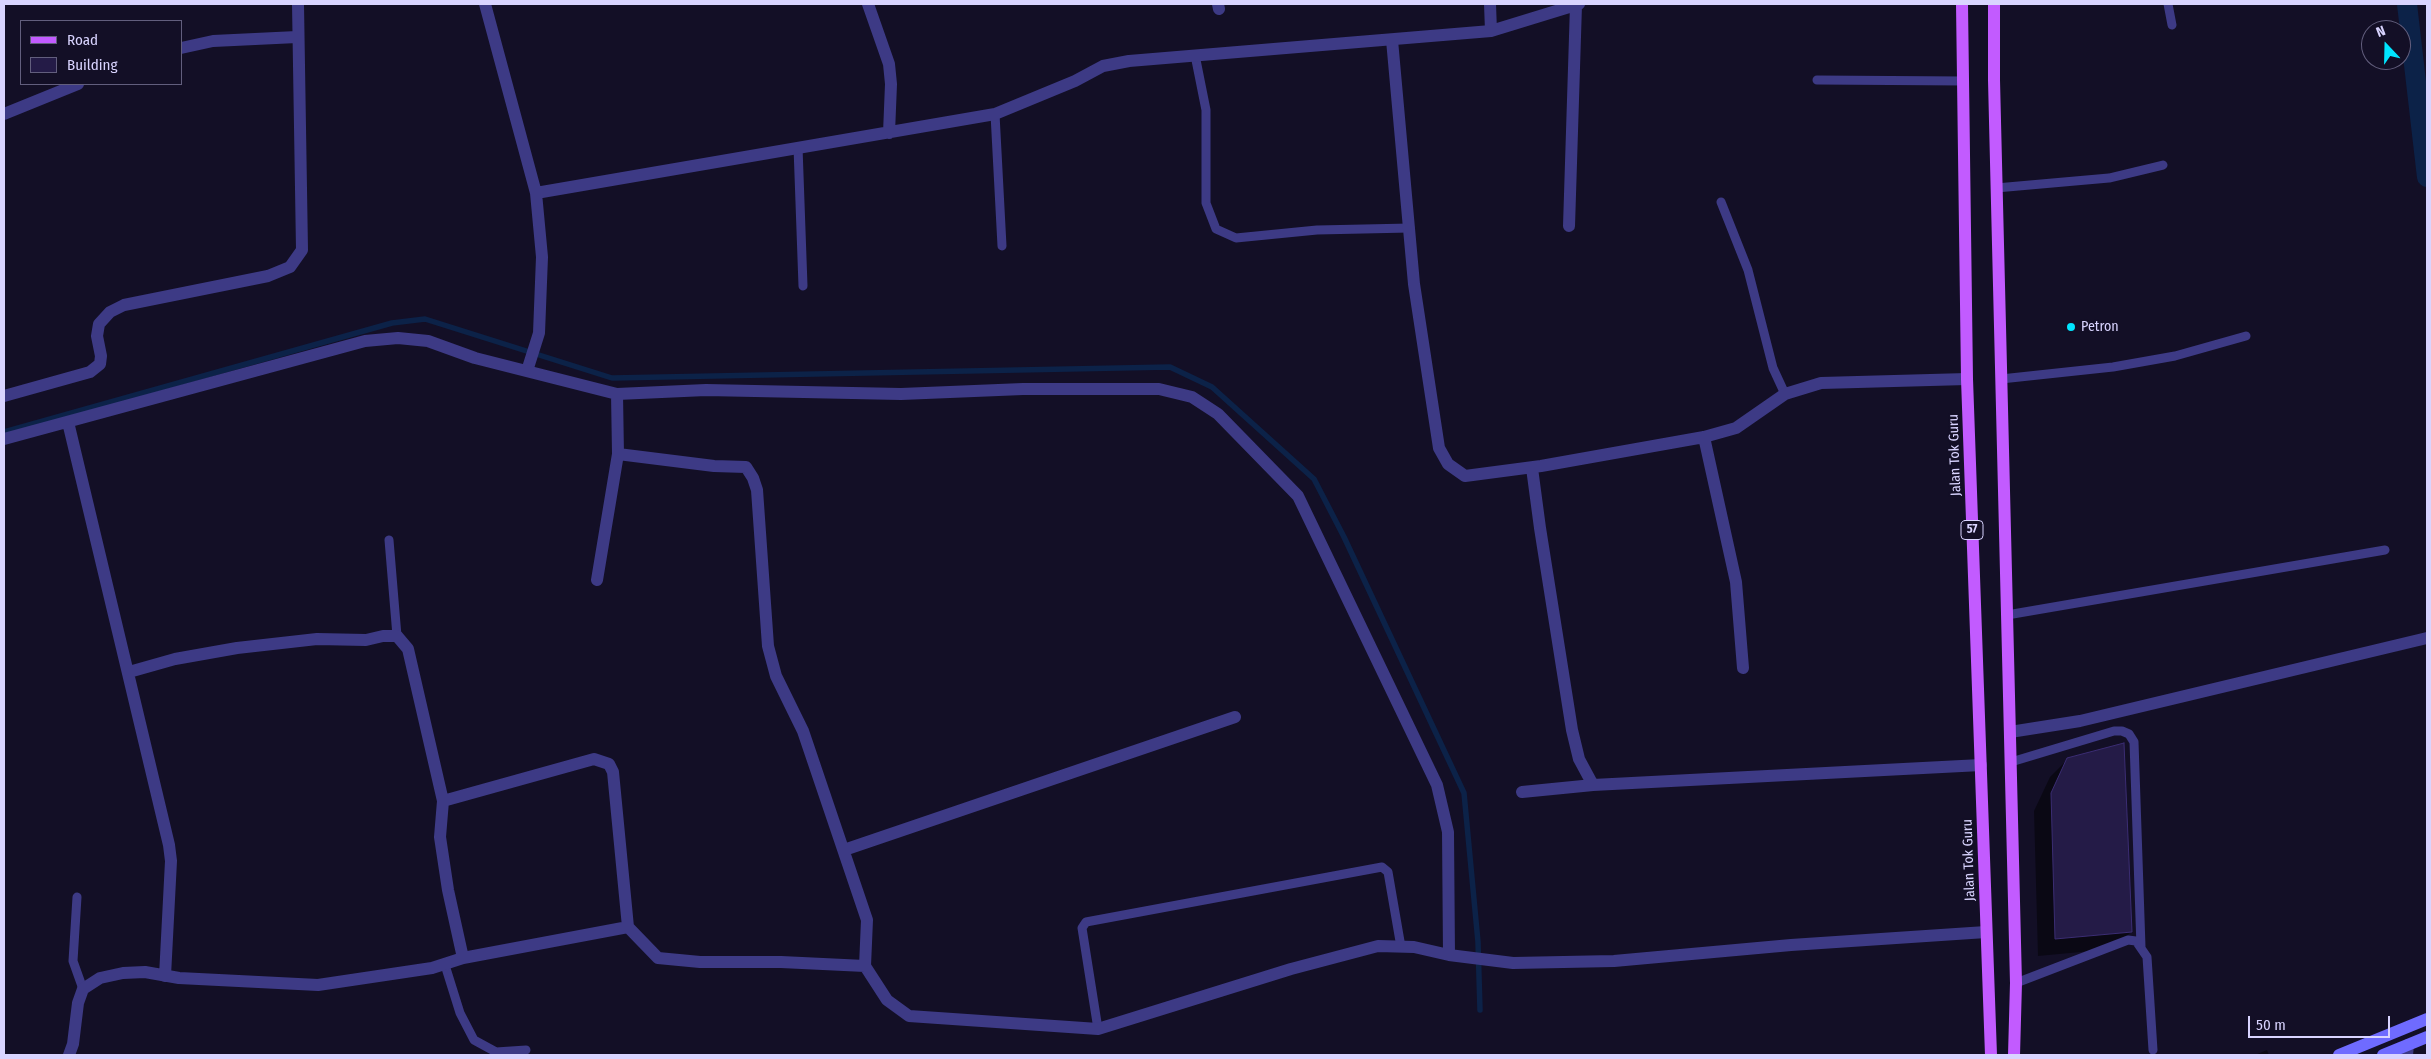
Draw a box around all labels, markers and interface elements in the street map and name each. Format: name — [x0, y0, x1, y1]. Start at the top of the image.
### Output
legend — [20, 20, 182, 85]
north arrow — [2361, 20, 2411, 70]
text: N — [2374, 22, 2388, 41]
text: Road — [67, 31, 98, 49]
text: Building — [67, 56, 118, 74]
place label: Petron — [2081, 319, 2119, 335]
marker: Petron — [2065, 321, 2077, 333]
street label: Jalan Tok Guru — [1945, 414, 1965, 496]
road number: 57 — [1961, 520, 1983, 540]
street label: Jalan Tok Guru — [1959, 819, 1979, 901]
scale bar — [2251, 1006, 2394, 1038]
text: 50 m — [2256, 1016, 2286, 1034]

